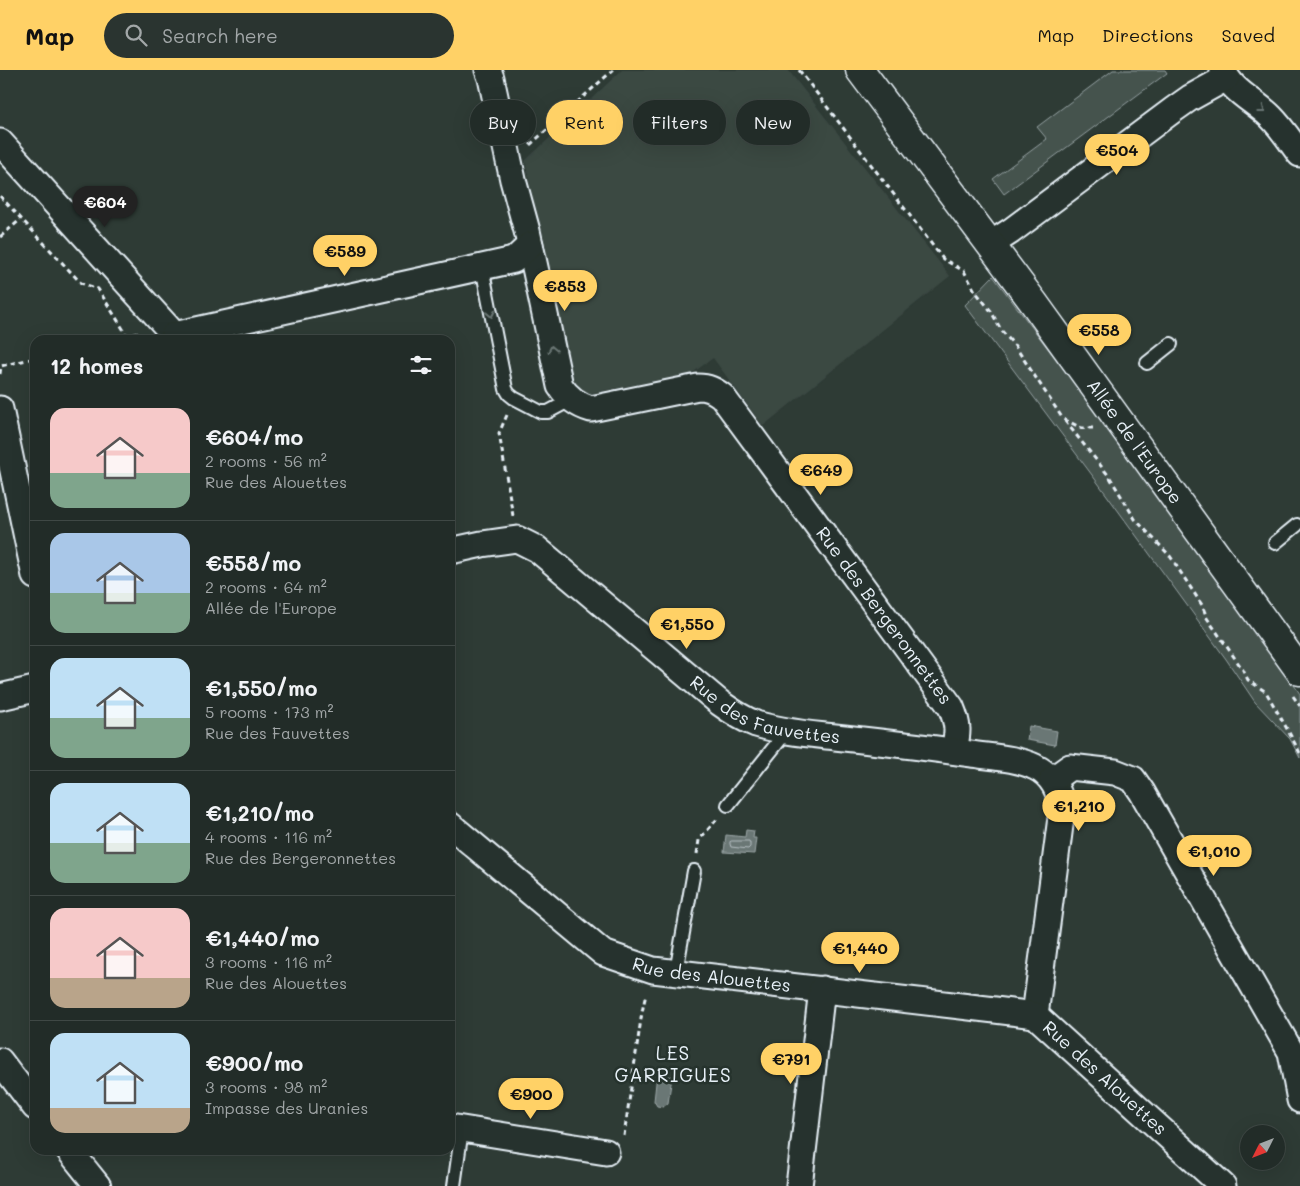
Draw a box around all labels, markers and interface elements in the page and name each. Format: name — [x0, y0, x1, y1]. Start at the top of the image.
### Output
search box — [104, 13, 454, 58]
text: Map — [25, 20, 74, 51]
icon: search — [122, 21, 150, 49]
text: Search here — [162, 23, 278, 48]
text: Map — [1037, 23, 1074, 47]
text: Directions — [1102, 23, 1194, 47]
text: Saved — [1222, 23, 1275, 47]
chip: Buy — [470, 100, 536, 145]
chip: Rent — [546, 100, 623, 145]
chip: Filters — [633, 100, 726, 145]
chip: New — [736, 100, 810, 145]
one-way arrow — [1256, 104, 1265, 112]
pin: €504 — [1087, 134, 1147, 176]
text: €504 — [1096, 139, 1138, 160]
pin: €604 — [75, 186, 135, 228]
text: €604 — [83, 191, 127, 212]
pin: €589 — [315, 234, 375, 277]
text: €589 — [324, 240, 366, 261]
pin: €853 — [535, 270, 595, 312]
text: €853 — [544, 275, 586, 296]
one-way arrow — [486, 310, 496, 319]
pin: €558 — [1069, 314, 1129, 356]
text: €558 — [1078, 319, 1120, 340]
one-way arrow — [547, 344, 558, 353]
icon: filters — [407, 351, 435, 379]
text: 12 homes — [50, 352, 143, 379]
street label: Allée de l'Europe — [1082, 374, 1188, 508]
text: €604/mo — [205, 423, 303, 450]
icon: home — [90, 428, 150, 488]
text: 2 rooms · 56 m² — [205, 450, 327, 471]
pin: €649 — [791, 454, 851, 496]
text: €649 — [800, 459, 842, 480]
text: Rue des Alouettes — [205, 471, 347, 492]
street label: Rue des Bergeronnettes — [811, 521, 958, 709]
text: €558/mo — [205, 549, 301, 576]
icon: home — [90, 553, 150, 613]
text: 2 rooms · 64 m² — [205, 576, 327, 597]
text: Allée de l'Europe — [205, 597, 337, 618]
pin: €1,550 — [646, 608, 728, 650]
text: €1,550 — [660, 613, 714, 634]
street label: Rue des Fauvettes — [685, 670, 841, 748]
text: €1,550/mo — [205, 674, 318, 701]
icon: home — [90, 678, 150, 738]
text: 5 rooms · 173 m² — [205, 701, 334, 722]
text: Rue des Fauvettes — [205, 722, 350, 743]
pin: €1,210 — [1038, 790, 1120, 832]
text: €1,210 — [1053, 795, 1105, 816]
text: €1,210/mo — [205, 799, 314, 826]
icon: home — [90, 803, 150, 863]
text: 4 rooms · 116 m² — [205, 826, 332, 847]
pin: €1,010 — [1173, 834, 1255, 877]
text: €1,010 — [1188, 840, 1240, 861]
text: Rue des Bergeronnettes — [205, 847, 396, 868]
text: €1,440/mo — [205, 924, 320, 951]
icon: home — [90, 928, 150, 988]
pin: €1,440 — [819, 932, 901, 974]
text: €1,440 — [832, 937, 888, 958]
text: 3 rooms · 116 m² — [205, 951, 332, 972]
street label: Rue des Alouettes — [629, 951, 792, 997]
text: Rue des Alouettes — [205, 972, 347, 993]
street label: Rue des Alouettes — [1038, 1015, 1172, 1140]
district label: LES GARRIGUES — [614, 1040, 732, 1087]
pin: €791 — [761, 1042, 821, 1085]
text: €791 — [772, 1048, 810, 1069]
text: €900/mo — [205, 1049, 303, 1076]
icon: home — [90, 1053, 150, 1113]
text: 3 rooms · 98 m² — [205, 1076, 327, 1097]
pin: €900 — [501, 1078, 561, 1120]
text: €900 — [509, 1083, 553, 1104]
text: Impasse des Uranies — [205, 1097, 368, 1118]
north arrow — [1240, 1125, 1285, 1170]
map controls — [1240, 1125, 1285, 1170]

